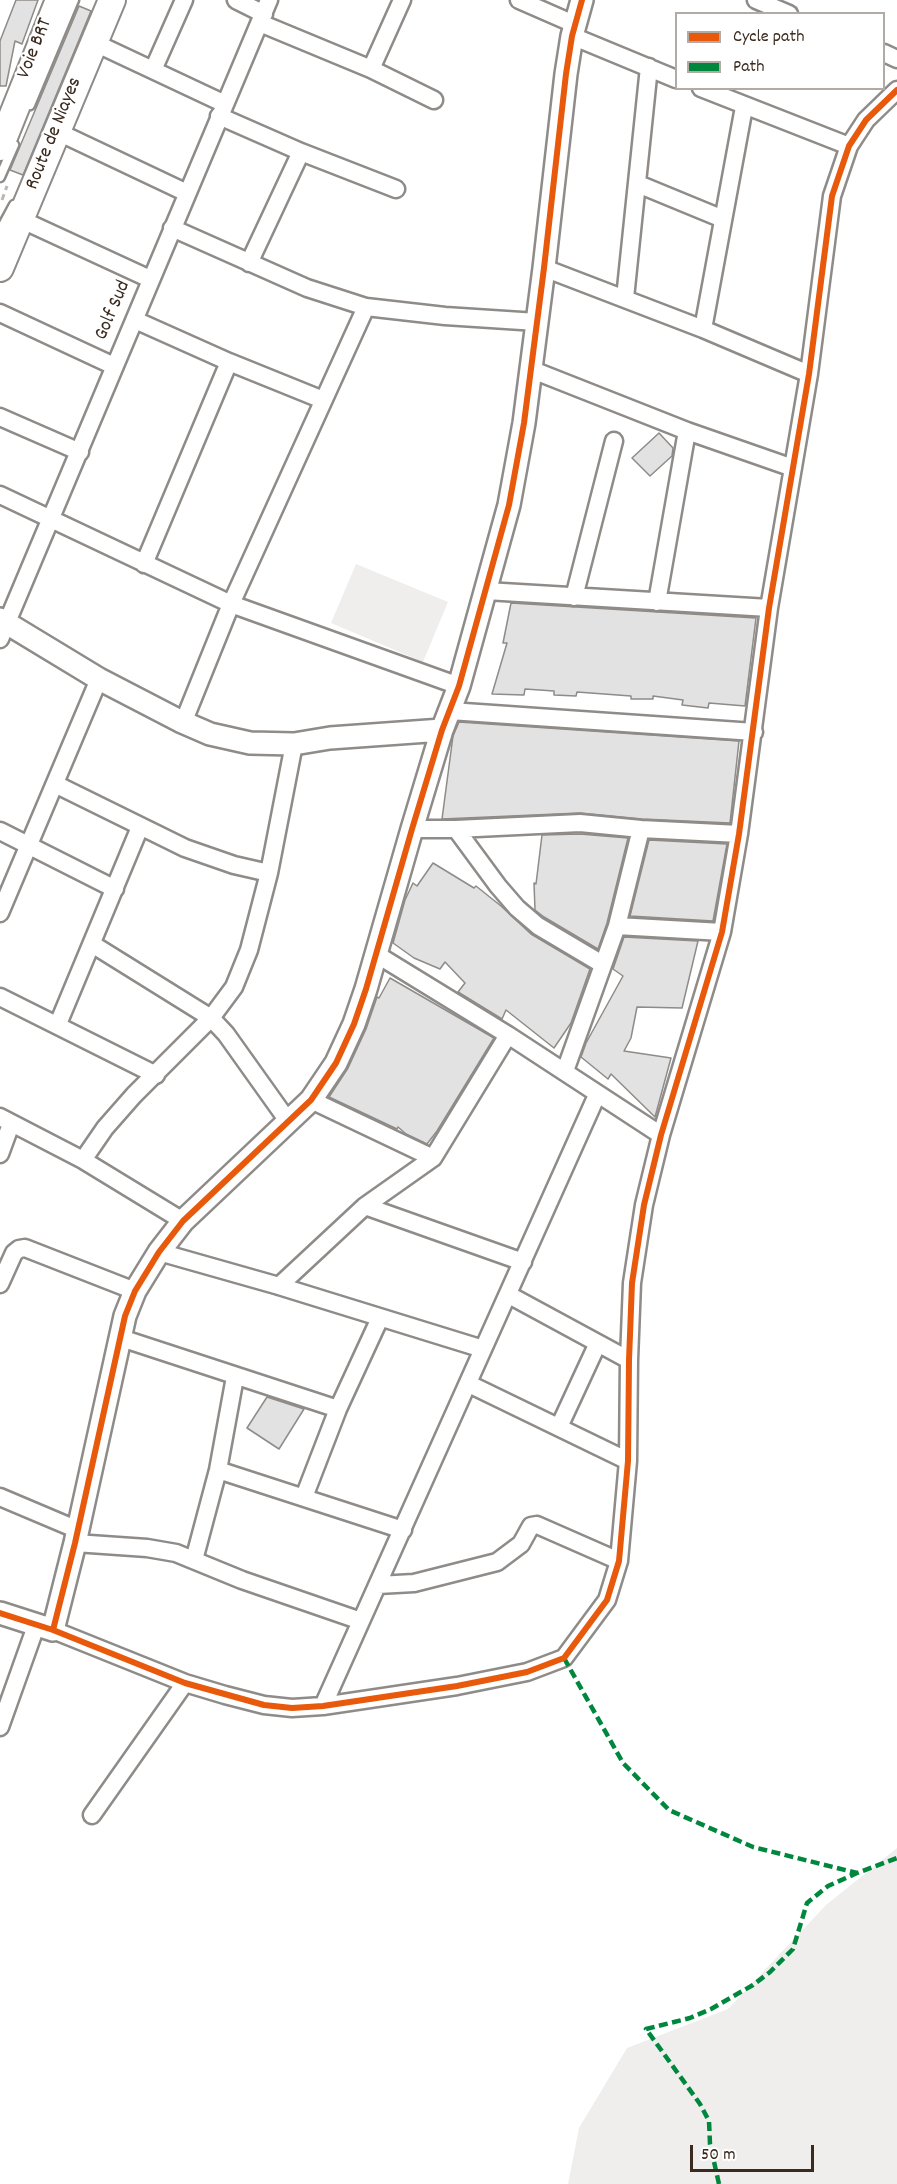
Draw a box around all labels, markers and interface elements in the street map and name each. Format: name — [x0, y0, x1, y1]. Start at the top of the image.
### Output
legend — [675, 12, 885, 90]
street label: Voie BRT — [13, 15, 59, 83]
text: Cycle path — [733, 25, 804, 50]
text: Path — [733, 55, 765, 80]
street label: Route de Niayes — [22, 74, 88, 194]
street label: Golf Sud — [91, 278, 137, 344]
scale bar — [693, 2133, 818, 2171]
text: 50 m — [701, 2143, 736, 2168]

